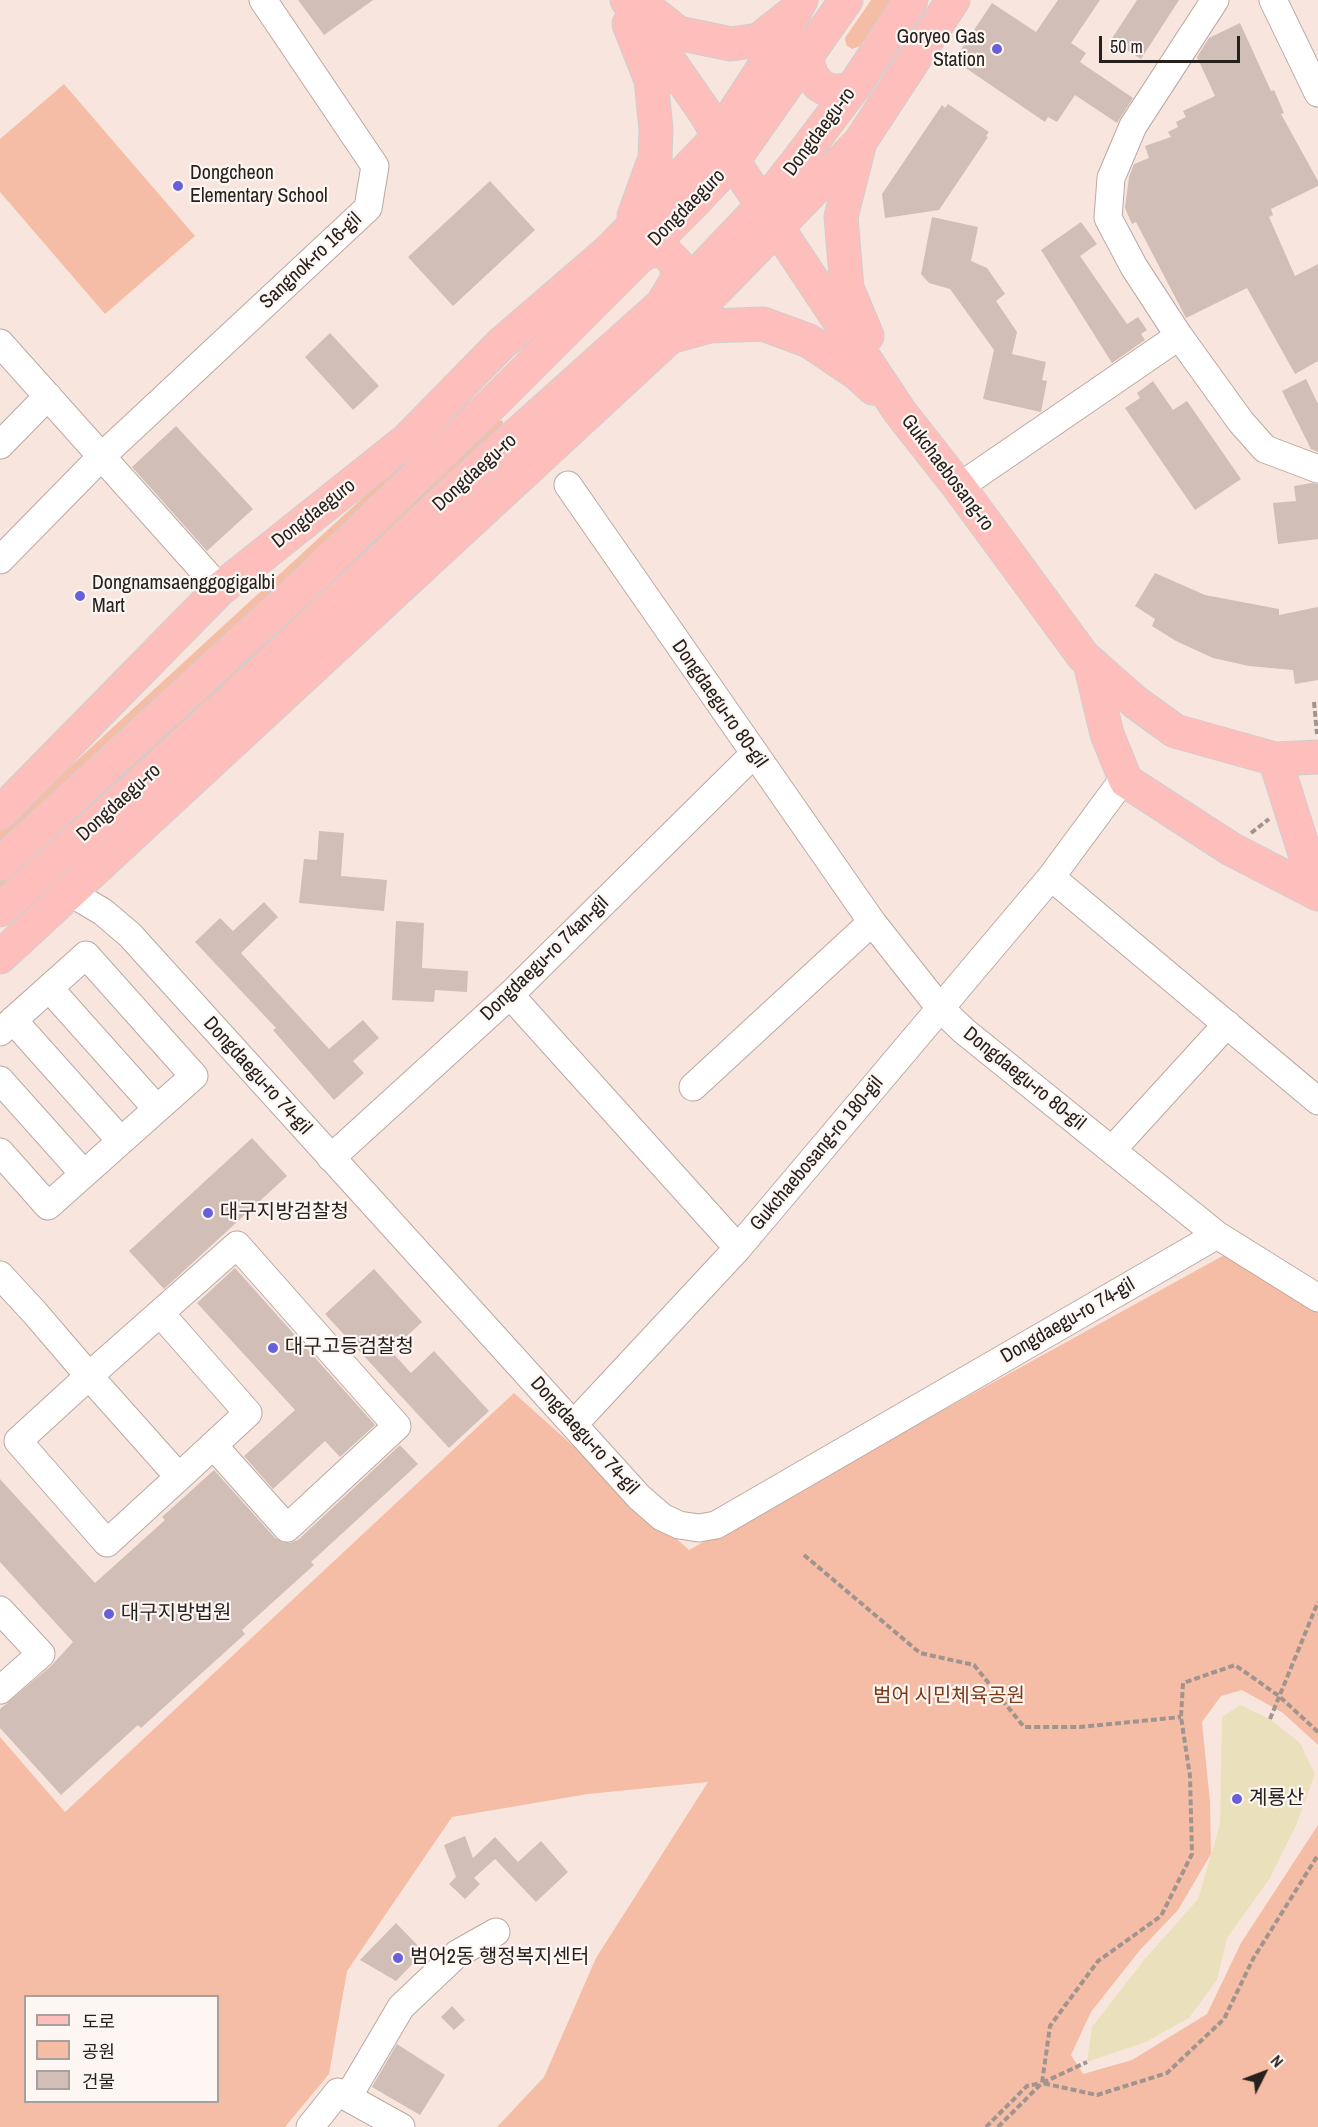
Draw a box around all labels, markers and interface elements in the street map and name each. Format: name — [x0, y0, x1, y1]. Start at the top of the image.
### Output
scale bar — [1102, 24, 1243, 62]
place label: Goryeo Gas Station — [897, 26, 985, 73]
text: 50 m — [1110, 34, 1143, 59]
marker: Goryeo Gas Station — [990, 42, 1004, 56]
street label: Dongdaegu-ro — [779, 83, 861, 181]
place label: Dongcheon Elementary School — [190, 162, 328, 209]
street label: Dongdaeguro — [643, 164, 731, 252]
marker: Dongcheon Elementary School — [171, 179, 185, 193]
street label: Sangnok-ro 16-gil — [255, 208, 367, 314]
street label: Gukchaebosang-ro — [895, 410, 999, 536]
street label: Dongdaegu-ro — [428, 429, 522, 517]
street label: Dongdaeguro — [267, 474, 361, 554]
place label: Dongnamsaenggogigalbi Mart — [92, 572, 275, 619]
marker: Dongnamsaenggogigalbi Mart — [73, 589, 87, 603]
street label: Dongdaegu-ro 80-gil — [666, 636, 772, 772]
street label: Dongdaegu-ro — [72, 759, 166, 847]
street label: Dongdaegu-ro 74an-gil — [476, 892, 614, 1026]
street label: Dongdaegu-ro 74-gil — [198, 1012, 316, 1140]
street label: Dongdaegu-ro 80-gil — [958, 1022, 1090, 1136]
street label: Gukchaebosang-ro 180-gil — [745, 1072, 889, 1236]
place label: 대구지방검찰청 — [220, 1201, 349, 1225]
marker: 대구지방검찰청 — [201, 1206, 215, 1220]
street label: Dongdaegu-ro 74-gil — [997, 1273, 1139, 1369]
place label: 대구고등검찰청 — [285, 1336, 414, 1360]
marker: 대구고등검찰청 — [266, 1341, 280, 1355]
street label: Dongdaegu-ro 74-gil — [525, 1372, 643, 1500]
place label: 대구지방법원 — [121, 1602, 231, 1626]
marker: 대구지방법원 — [102, 1607, 116, 1621]
park label: 범어 시민체육공원 — [873, 1685, 1025, 1709]
place label: 계룡산 — [1249, 1787, 1304, 1811]
marker: 계룡산 — [1230, 1792, 1244, 1806]
place label: 범어2동 행정복지센터 — [410, 1946, 589, 1970]
marker: 범어2동 행정복지센터 — [391, 1951, 405, 1965]
legend — [24, 1995, 219, 2103]
text: 도로 — [82, 2009, 115, 2034]
text: 공원 — [82, 2039, 115, 2064]
north arrow — [1234, 2043, 1294, 2103]
text: N — [1266, 2050, 1289, 2072]
text: 건물 — [82, 2069, 115, 2094]

